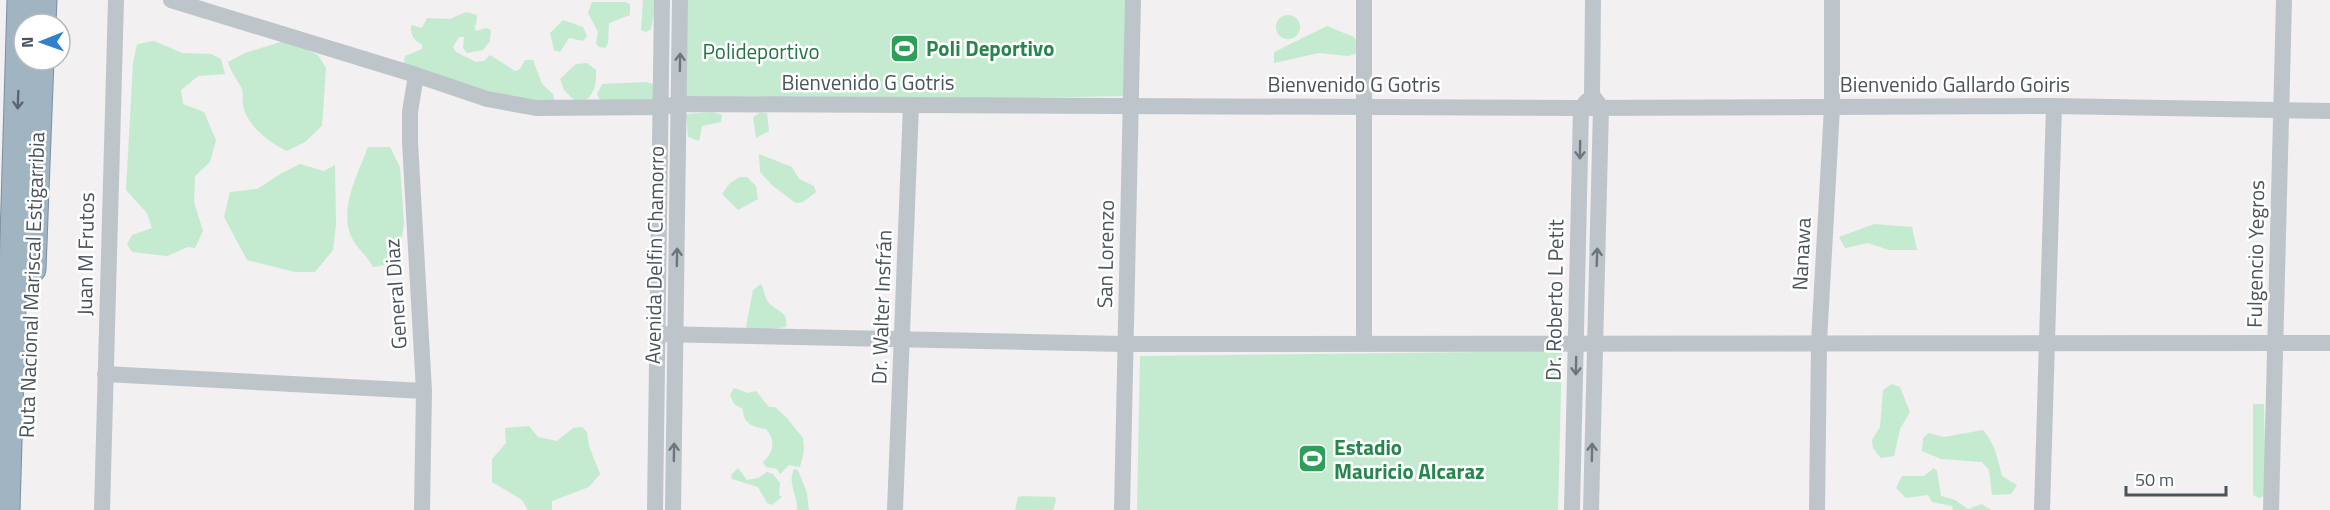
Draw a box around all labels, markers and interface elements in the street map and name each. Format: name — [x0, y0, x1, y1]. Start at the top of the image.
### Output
north arrow — [12, 12, 72, 72]
sports icon: Poli Deportivo — [889, 32, 921, 64]
place label: Poli Deportivo — [926, 32, 1054, 64]
park label: Polideportivo — [702, 35, 820, 67]
text: N — [15, 37, 39, 48]
one-way arrow — [674, 52, 685, 72]
street label: Bienvenido G Gotris — [781, 66, 955, 98]
street label: Bienvenido G Gotris — [1267, 68, 1441, 100]
street label: Bienvenido Gallardo Goiris — [1840, 68, 2070, 100]
one-way arrow — [12, 90, 24, 110]
street label: Ruta Nacional Mariscal Estigarribia — [10, 131, 52, 439]
one-way arrow — [1574, 139, 1586, 159]
street label: Avenida Delfin Chamorro — [636, 145, 672, 365]
street label: Fulgencio Yegros — [2238, 180, 2272, 328]
street label: Juan M Frutos — [68, 192, 102, 316]
street label: San Lorenzo — [1088, 200, 1122, 308]
street label: Nanawa — [1783, 216, 1819, 291]
street label: Dr. Roberto L Petit — [1537, 218, 1571, 381]
street label: Dr. Walter Insfrán — [862, 229, 900, 385]
street label: General Diaz — [375, 238, 415, 350]
one-way arrow — [671, 247, 683, 267]
one-way arrow — [1591, 247, 1603, 267]
one-way arrow — [1570, 355, 1581, 375]
place label: Estadio Mauricio Alcaraz — [1334, 431, 1485, 487]
one-way arrow — [668, 442, 680, 462]
one-way arrow — [1587, 442, 1598, 462]
sports icon: Estadio Mauricio Alcaraz — [1297, 443, 1329, 475]
scale bar — [2126, 459, 2226, 497]
text: 50 m — [2135, 466, 2174, 493]

